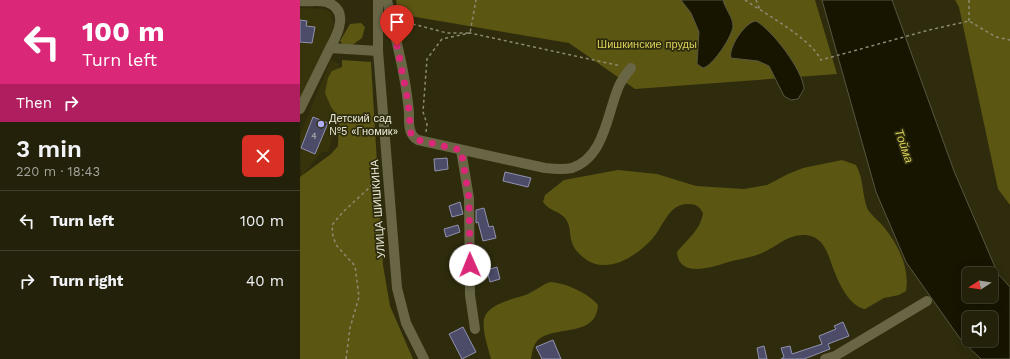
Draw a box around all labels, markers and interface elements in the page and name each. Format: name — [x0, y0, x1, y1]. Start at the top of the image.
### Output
pin — [380, 5, 414, 46]
icon: arrive — [386, 11, 408, 33]
text: 100 m — [82, 15, 165, 48]
icon: left — [16, 16, 68, 68]
park label: Шишкинские пруды — [597, 38, 697, 51]
text: Turn left — [82, 49, 157, 70]
icon: right — [60, 92, 82, 114]
text: Then — [16, 94, 52, 112]
place label: Детский сад №5 «Гномик» — [329, 112, 398, 138]
marker: Детский сад №5 «Гномик» — [316, 119, 326, 129]
water label: Тойма — [892, 127, 916, 165]
house number: 4 — [311, 131, 317, 141]
text: 3 min — [16, 135, 82, 163]
button: close — [242, 135, 284, 177]
street label: УЛИЦА ШИШКИНА — [368, 159, 388, 259]
text: 220 m · 18:43 — [16, 164, 100, 179]
icon: left — [16, 210, 38, 232]
text: Turn left — [50, 212, 114, 230]
text: 100 m — [240, 212, 284, 230]
position arrow — [449, 244, 491, 286]
north arrow — [962, 267, 998, 303]
map controls — [962, 267, 998, 347]
icon: right — [16, 270, 38, 292]
text: Turn right — [50, 272, 123, 290]
text: 40 m — [246, 272, 284, 290]
button: sound — [962, 311, 998, 347]

